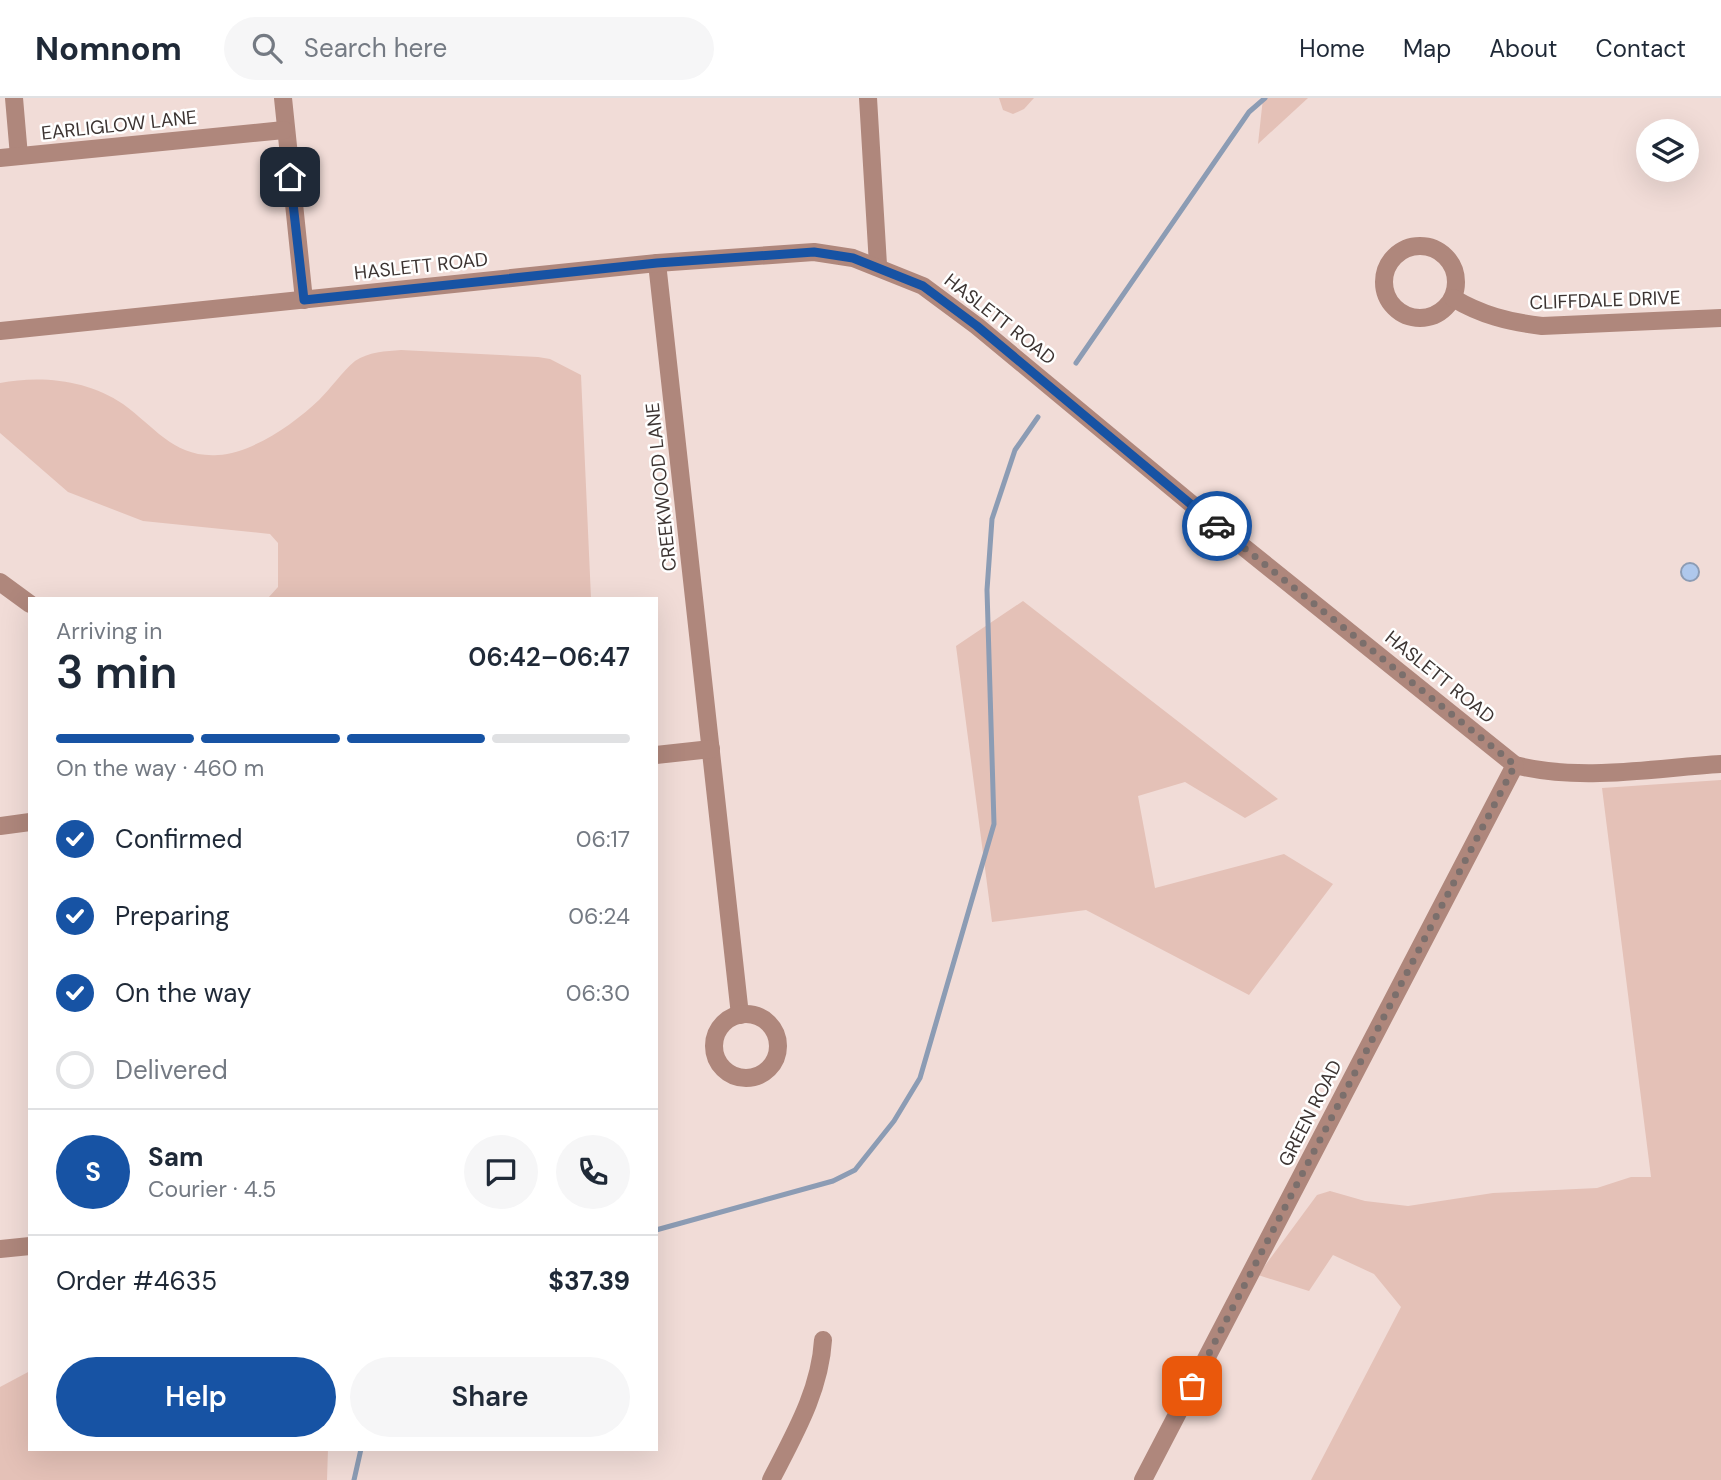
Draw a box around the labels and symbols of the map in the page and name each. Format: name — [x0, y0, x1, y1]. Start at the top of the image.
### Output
street label: EARLIGLOW LANE — [40, 104, 198, 146]
pin — [260, 147, 320, 207]
street label: HASLETT ROAD — [353, 247, 489, 285]
street label: HASLETT ROAD — [939, 268, 1061, 370]
street label: CLIFFDALE DRIVE — [1529, 285, 1681, 315]
street label: CREEKWOOD LANE — [640, 401, 682, 573]
courier — [1182, 491, 1252, 561]
street label: HASLETT ROAD — [1380, 625, 1500, 729]
street label: GREEN ROAD — [1273, 1056, 1347, 1170]
pin — [1162, 1356, 1222, 1416]

